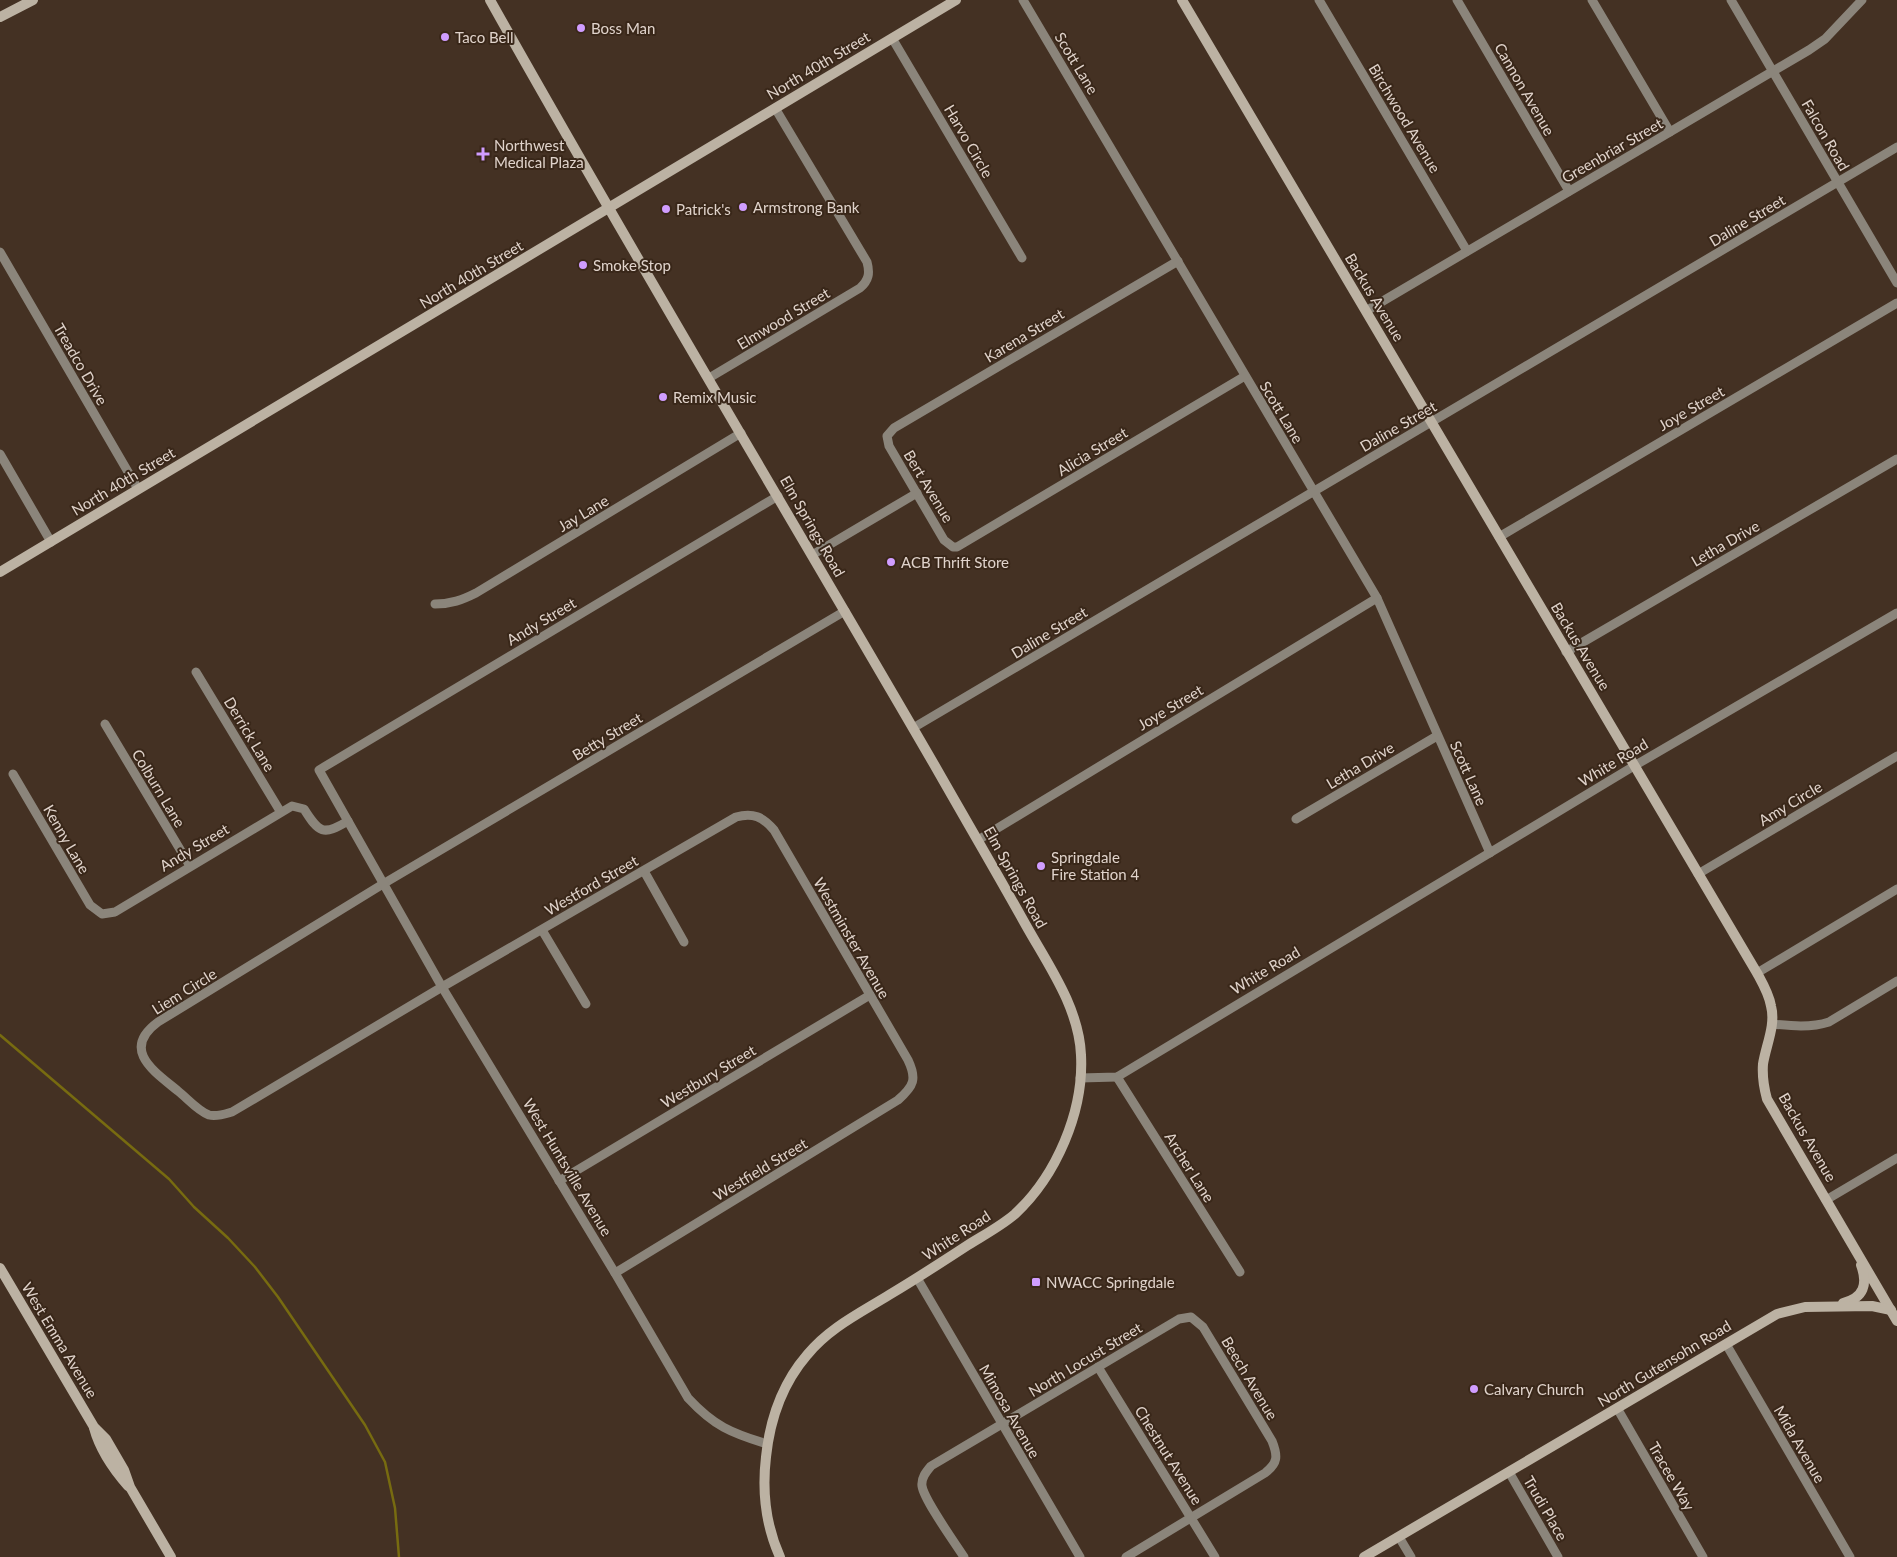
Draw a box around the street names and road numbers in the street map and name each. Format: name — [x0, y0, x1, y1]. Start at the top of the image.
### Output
street label: North 40th Street — [763, 27, 873, 103]
street label: Scott Lane — [1052, 29, 1103, 97]
street label: Cannon Avenue — [1491, 39, 1559, 139]
street label: Birchwood Avenue — [1365, 60, 1445, 176]
street label: Falcon Road — [1798, 96, 1854, 174]
street label: Harvo Circle — [941, 101, 997, 181]
street label: Greenbriar Street — [1558, 113, 1666, 186]
street label: Daline Street — [1706, 190, 1789, 250]
street label: North 40th Street — [416, 236, 526, 312]
street label: Backus Avenue — [1342, 250, 1408, 344]
street label: Elmwood Street — [733, 283, 833, 353]
street label: Karena Street — [981, 304, 1068, 366]
street label: Treadco Drive — [50, 320, 112, 408]
street label: Scott Lane — [1257, 378, 1308, 446]
street label: Joye Street — [1655, 382, 1728, 434]
street label: Daline Street — [1357, 397, 1440, 455]
street label: Alicia Street — [1054, 423, 1131, 479]
street label: North 40th Street — [68, 443, 178, 519]
street label: Bert Avenue — [900, 447, 958, 526]
street label: Elm Springs Road — [777, 472, 849, 580]
street label: Jay Lane — [554, 491, 612, 535]
street label: Letha Drive — [1688, 516, 1762, 570]
street label: Andy Street — [503, 593, 579, 649]
street label: Backus Avenue — [1548, 599, 1614, 693]
street label: Daline Street — [1008, 602, 1091, 662]
street label: Joye Street — [1134, 680, 1207, 734]
street label: Derrick Lane — [221, 693, 279, 775]
street label: Betty Street — [569, 708, 646, 764]
street label: White Road — [1575, 734, 1651, 790]
street label: Letha Drive — [1323, 738, 1397, 792]
street label: Scott Lane — [1447, 738, 1491, 808]
street label: Colburn Lane — [129, 746, 189, 830]
street label: Amy Circle — [1755, 777, 1825, 829]
street label: Kenny Lane — [40, 801, 94, 877]
street label: Andy Street — [156, 819, 232, 875]
street label: Elm Springs Road — [981, 823, 1051, 931]
street label: Westford Street — [541, 851, 641, 919]
street label: Westminster Avenue — [810, 874, 894, 1002]
street label: White Road — [1227, 942, 1303, 998]
street label: Liem Circle — [148, 964, 220, 1018]
street label: Westbury Street — [657, 1040, 759, 1111]
street label: Backus Avenue — [1775, 1089, 1841, 1185]
street label: West Huntsville Avenue — [520, 1095, 616, 1239]
street label: Archer Lane — [1161, 1129, 1219, 1205]
street label: Westfield Street — [710, 1134, 811, 1204]
street label: White Road — [918, 1206, 994, 1264]
street label: West Emma Avenue — [18, 1279, 102, 1401]
street label: North Gutensohn Road — [1594, 1316, 1734, 1410]
street label: North Locust Street — [1025, 1318, 1146, 1400]
street label: Beech Avenue — [1218, 1333, 1282, 1423]
street label: Mimosa Avenue — [976, 1361, 1044, 1461]
street label: Chestnut Avenue — [1131, 1402, 1207, 1508]
street label: Mida Avenue — [1771, 1402, 1829, 1486]
street label: Tracee Way — [1645, 1439, 1699, 1514]
street label: Trudi Place — [1520, 1472, 1572, 1544]

